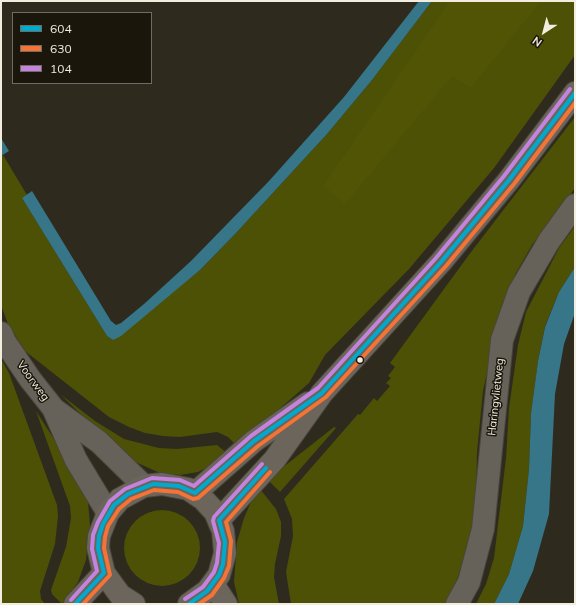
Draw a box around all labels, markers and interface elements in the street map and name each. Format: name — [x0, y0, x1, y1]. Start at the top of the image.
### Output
legend — [12, 12, 152, 84]
north arrow — [524, 12, 564, 52]
text: 604 — [50, 21, 72, 36]
text: N — [529, 34, 544, 50]
text: 630 — [50, 41, 72, 56]
text: 104 — [50, 61, 72, 76]
unlabelled marker — [355, 355, 365, 365]
street label: Haringvlietweg — [485, 358, 507, 436]
street label: Voorweg — [14, 359, 52, 403]

